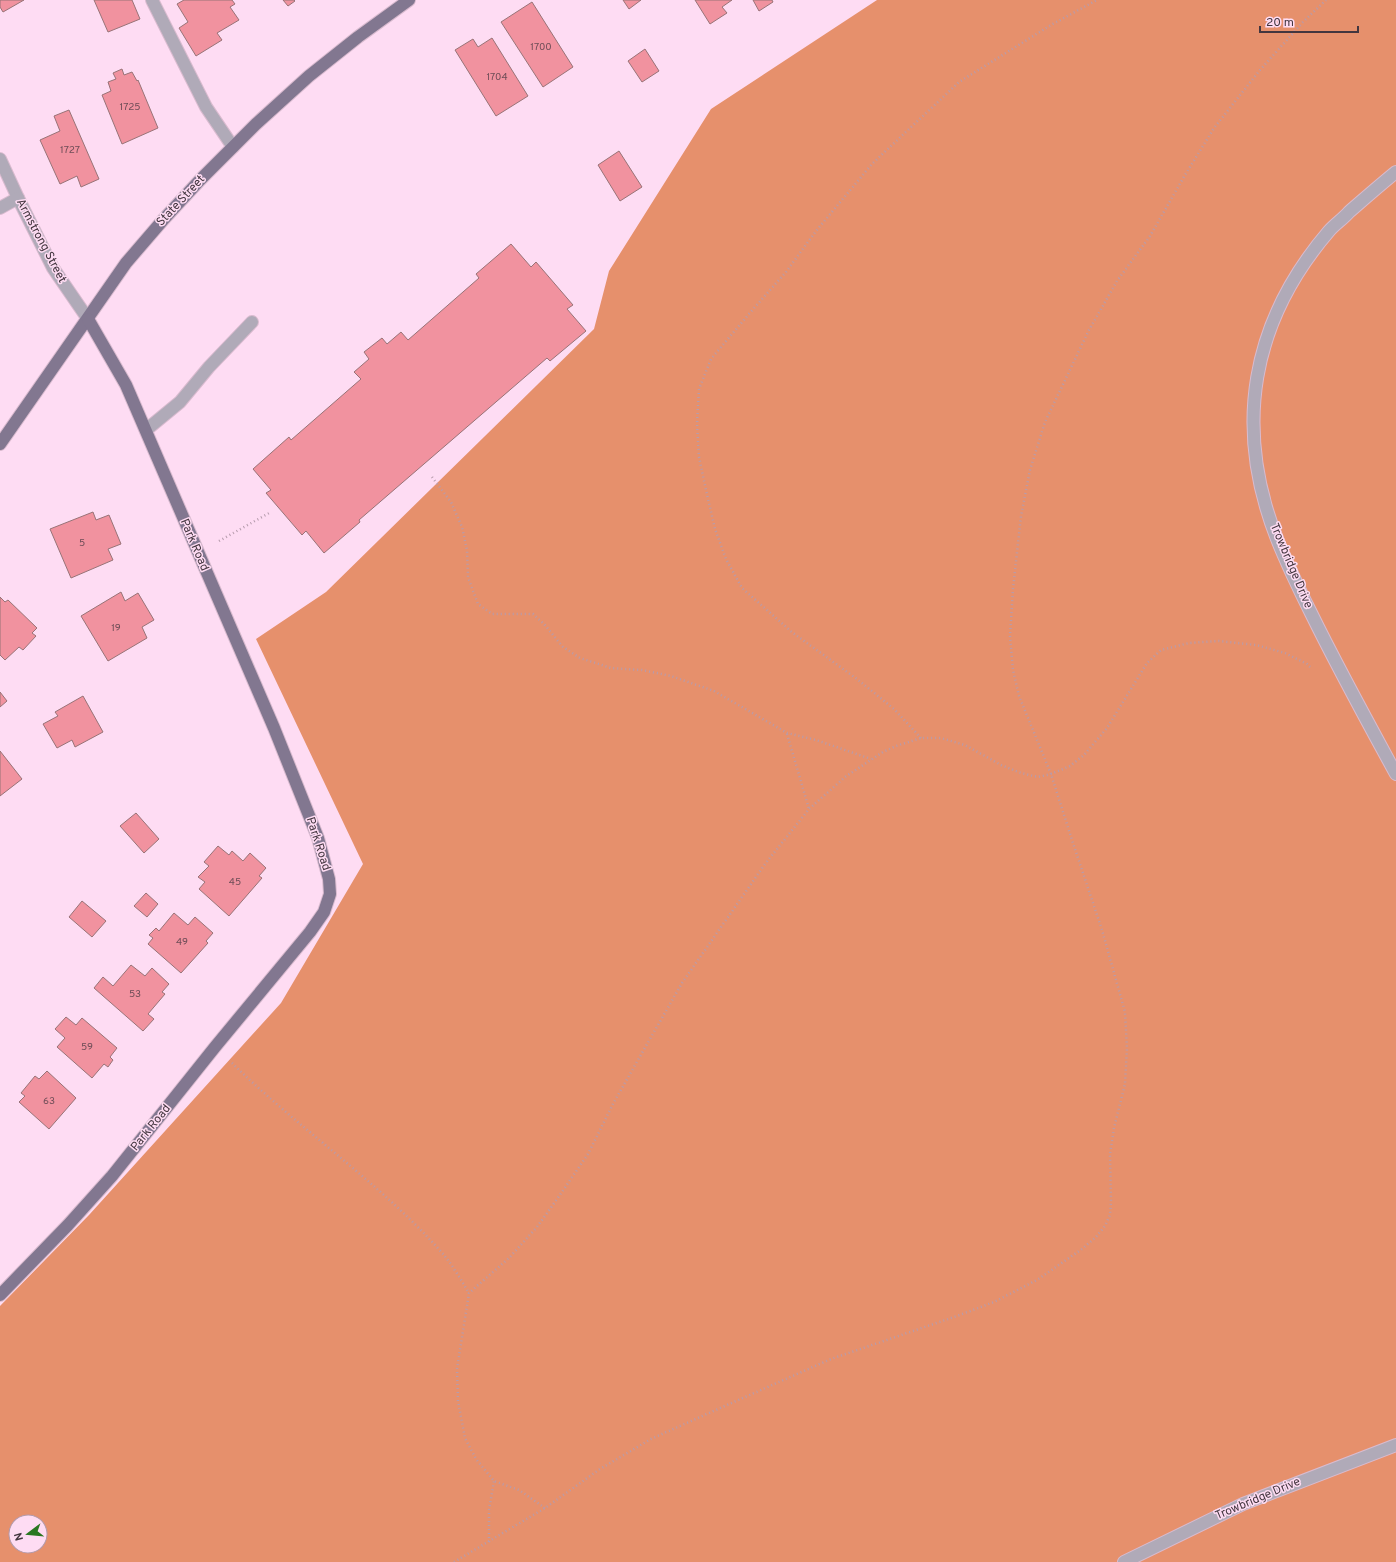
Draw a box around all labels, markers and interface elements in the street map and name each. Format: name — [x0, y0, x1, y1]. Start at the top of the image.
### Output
scale bar — [1260, 8, 1358, 34]
text: 20 m — [1266, 15, 1294, 31]
house number: 1700 — [530, 41, 552, 54]
house number: 1704 — [486, 71, 508, 84]
house number: 1725 — [119, 101, 141, 114]
house number: 1727 — [60, 144, 80, 157]
street label: State Street — [153, 172, 209, 230]
street label: Armstrong Street — [12, 196, 70, 286]
street label: Park Road — [176, 516, 212, 574]
street label: Trowbridge Drive — [1266, 521, 1316, 611]
house number: 5 — [79, 537, 85, 550]
house number: 19 — [111, 622, 121, 635]
street label: Park Road — [302, 815, 334, 873]
house number: 45 — [229, 876, 241, 889]
house number: 49 — [176, 936, 188, 949]
house number: 53 — [129, 988, 141, 1001]
house number: 59 — [81, 1041, 93, 1054]
house number: 63 — [43, 1095, 55, 1108]
street label: Park Road — [127, 1101, 175, 1155]
street label: Trowbridge Drive — [1213, 1474, 1303, 1524]
north arrow — [8, 1514, 48, 1554]
text: N — [12, 1531, 27, 1542]

